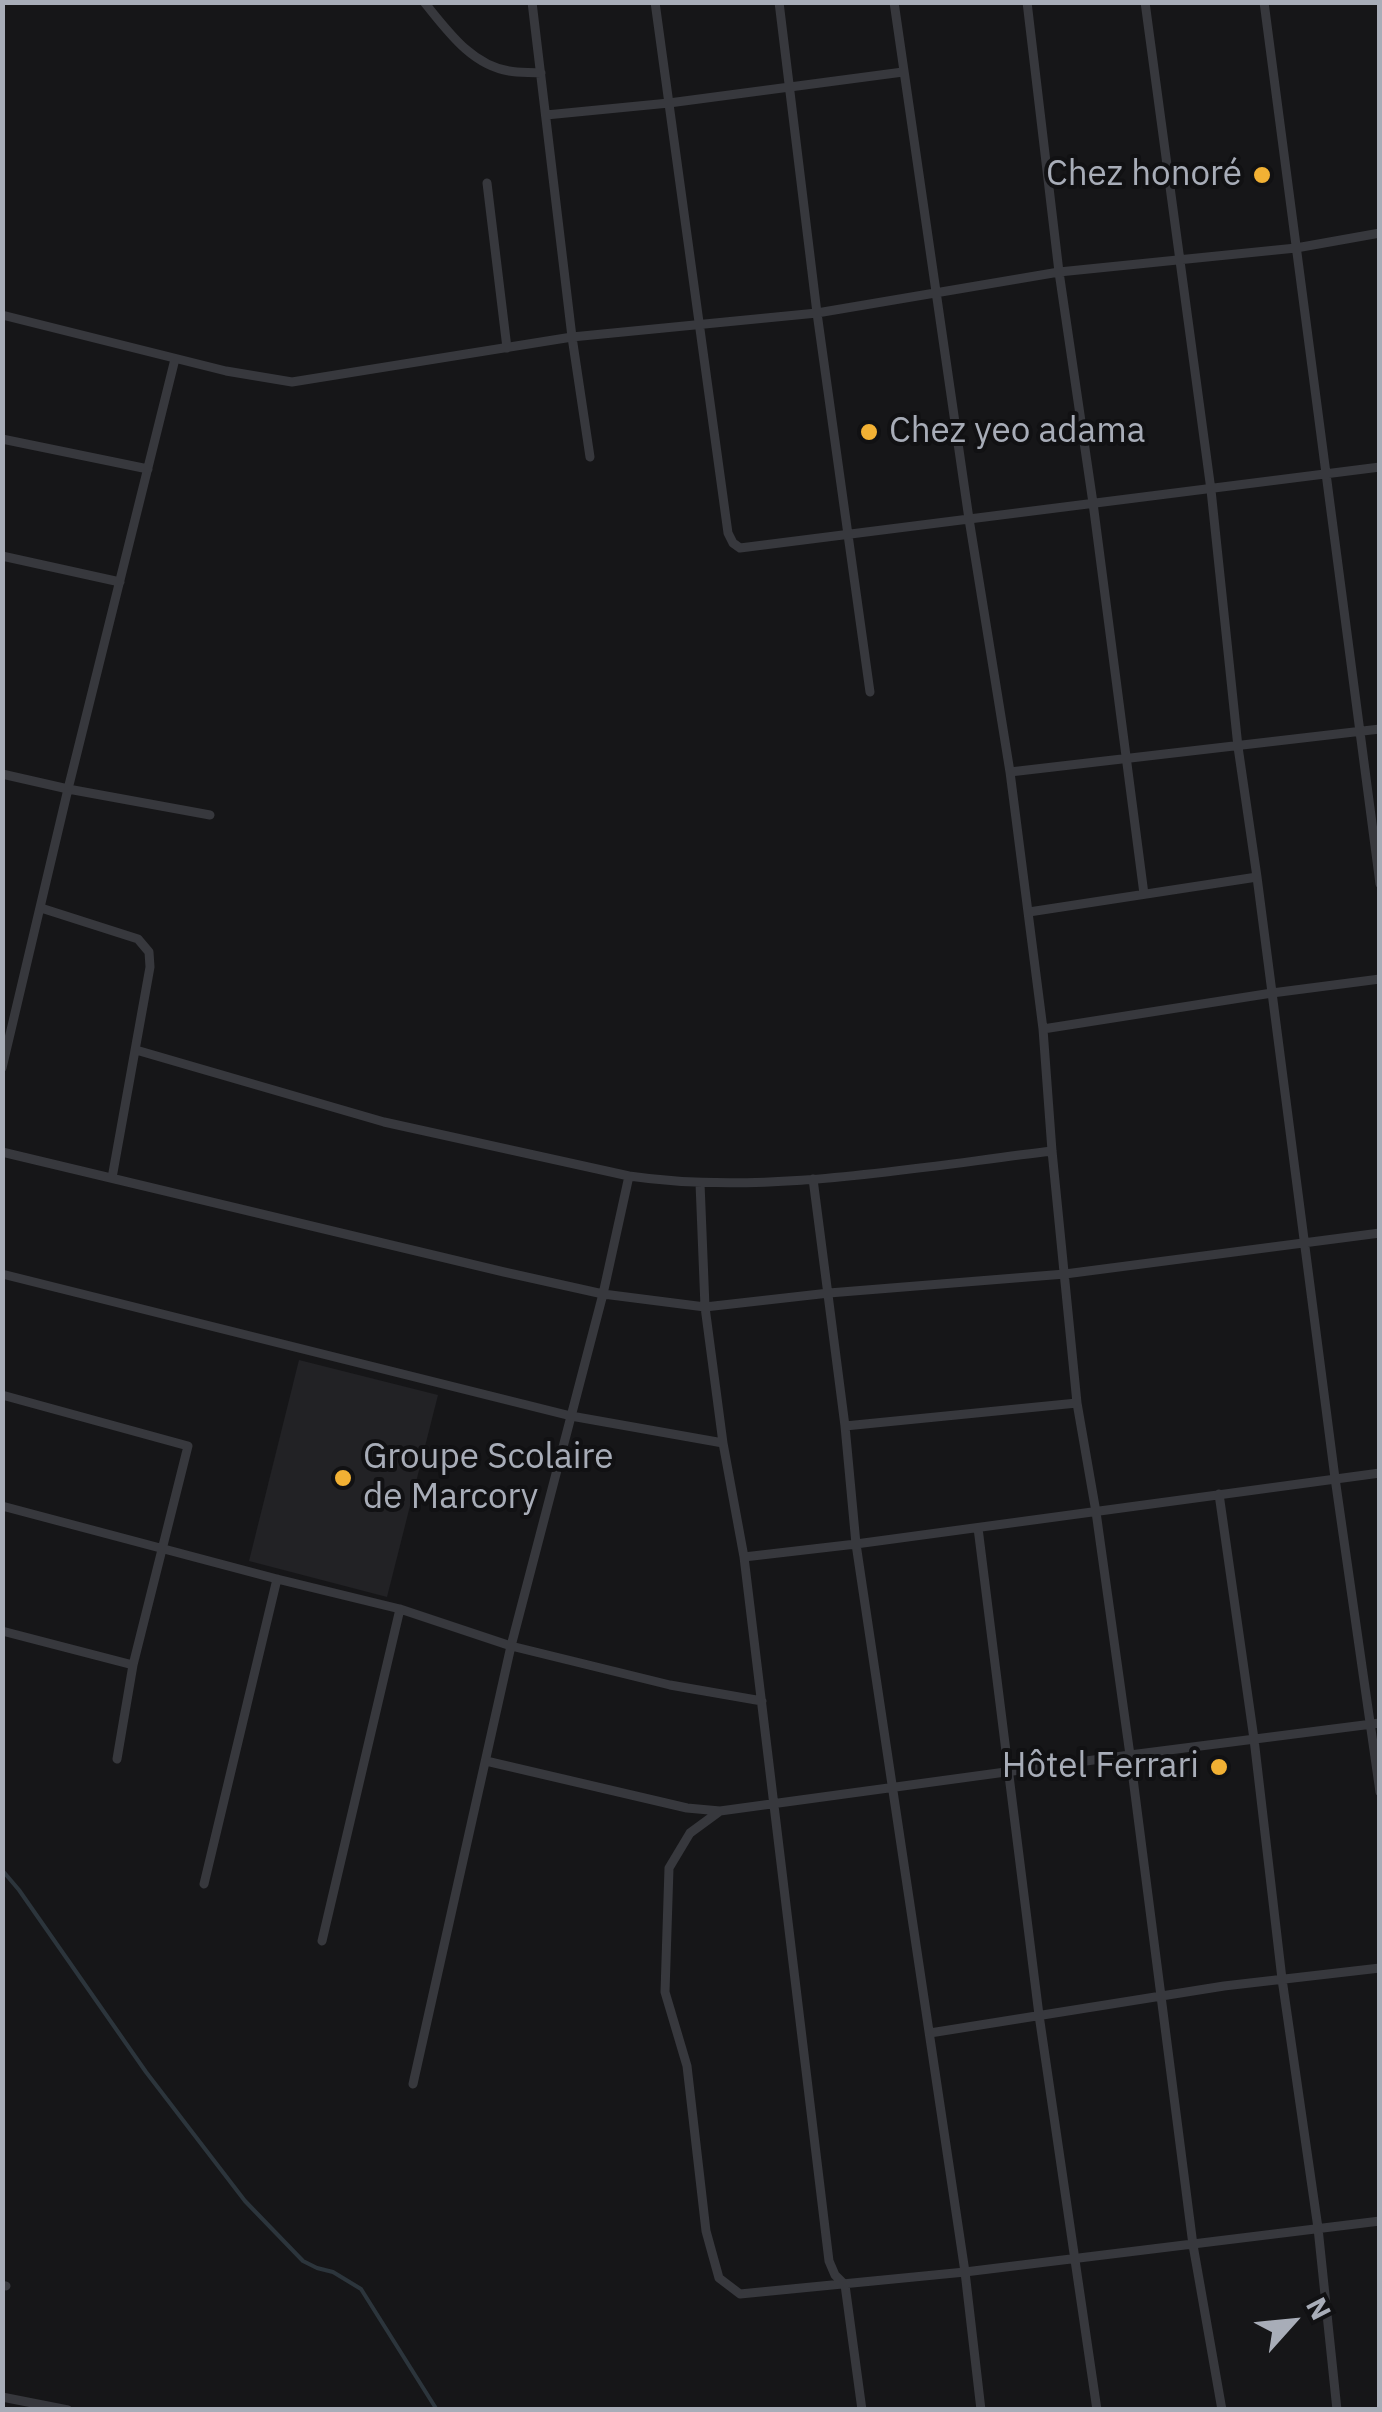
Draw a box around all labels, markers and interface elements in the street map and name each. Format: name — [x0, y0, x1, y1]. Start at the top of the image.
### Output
place label: Chez honoré — [1046, 154, 1242, 196]
marker: Chez honoré — [1251, 164, 1273, 186]
place label: Chez yeo adama — [889, 411, 1145, 453]
marker: Chez yeo adama — [858, 421, 880, 443]
place label: Groupe Scolaire de Marcory — [363, 1437, 613, 1519]
marker: Groupe Scolaire de Marcory — [332, 1467, 354, 1489]
place label: Hôtel Ferrari — [1002, 1746, 1199, 1788]
marker: Hôtel Ferrari — [1208, 1756, 1230, 1778]
north arrow — [1242, 2272, 1342, 2372]
text: N — [1298, 2291, 1340, 2326]

